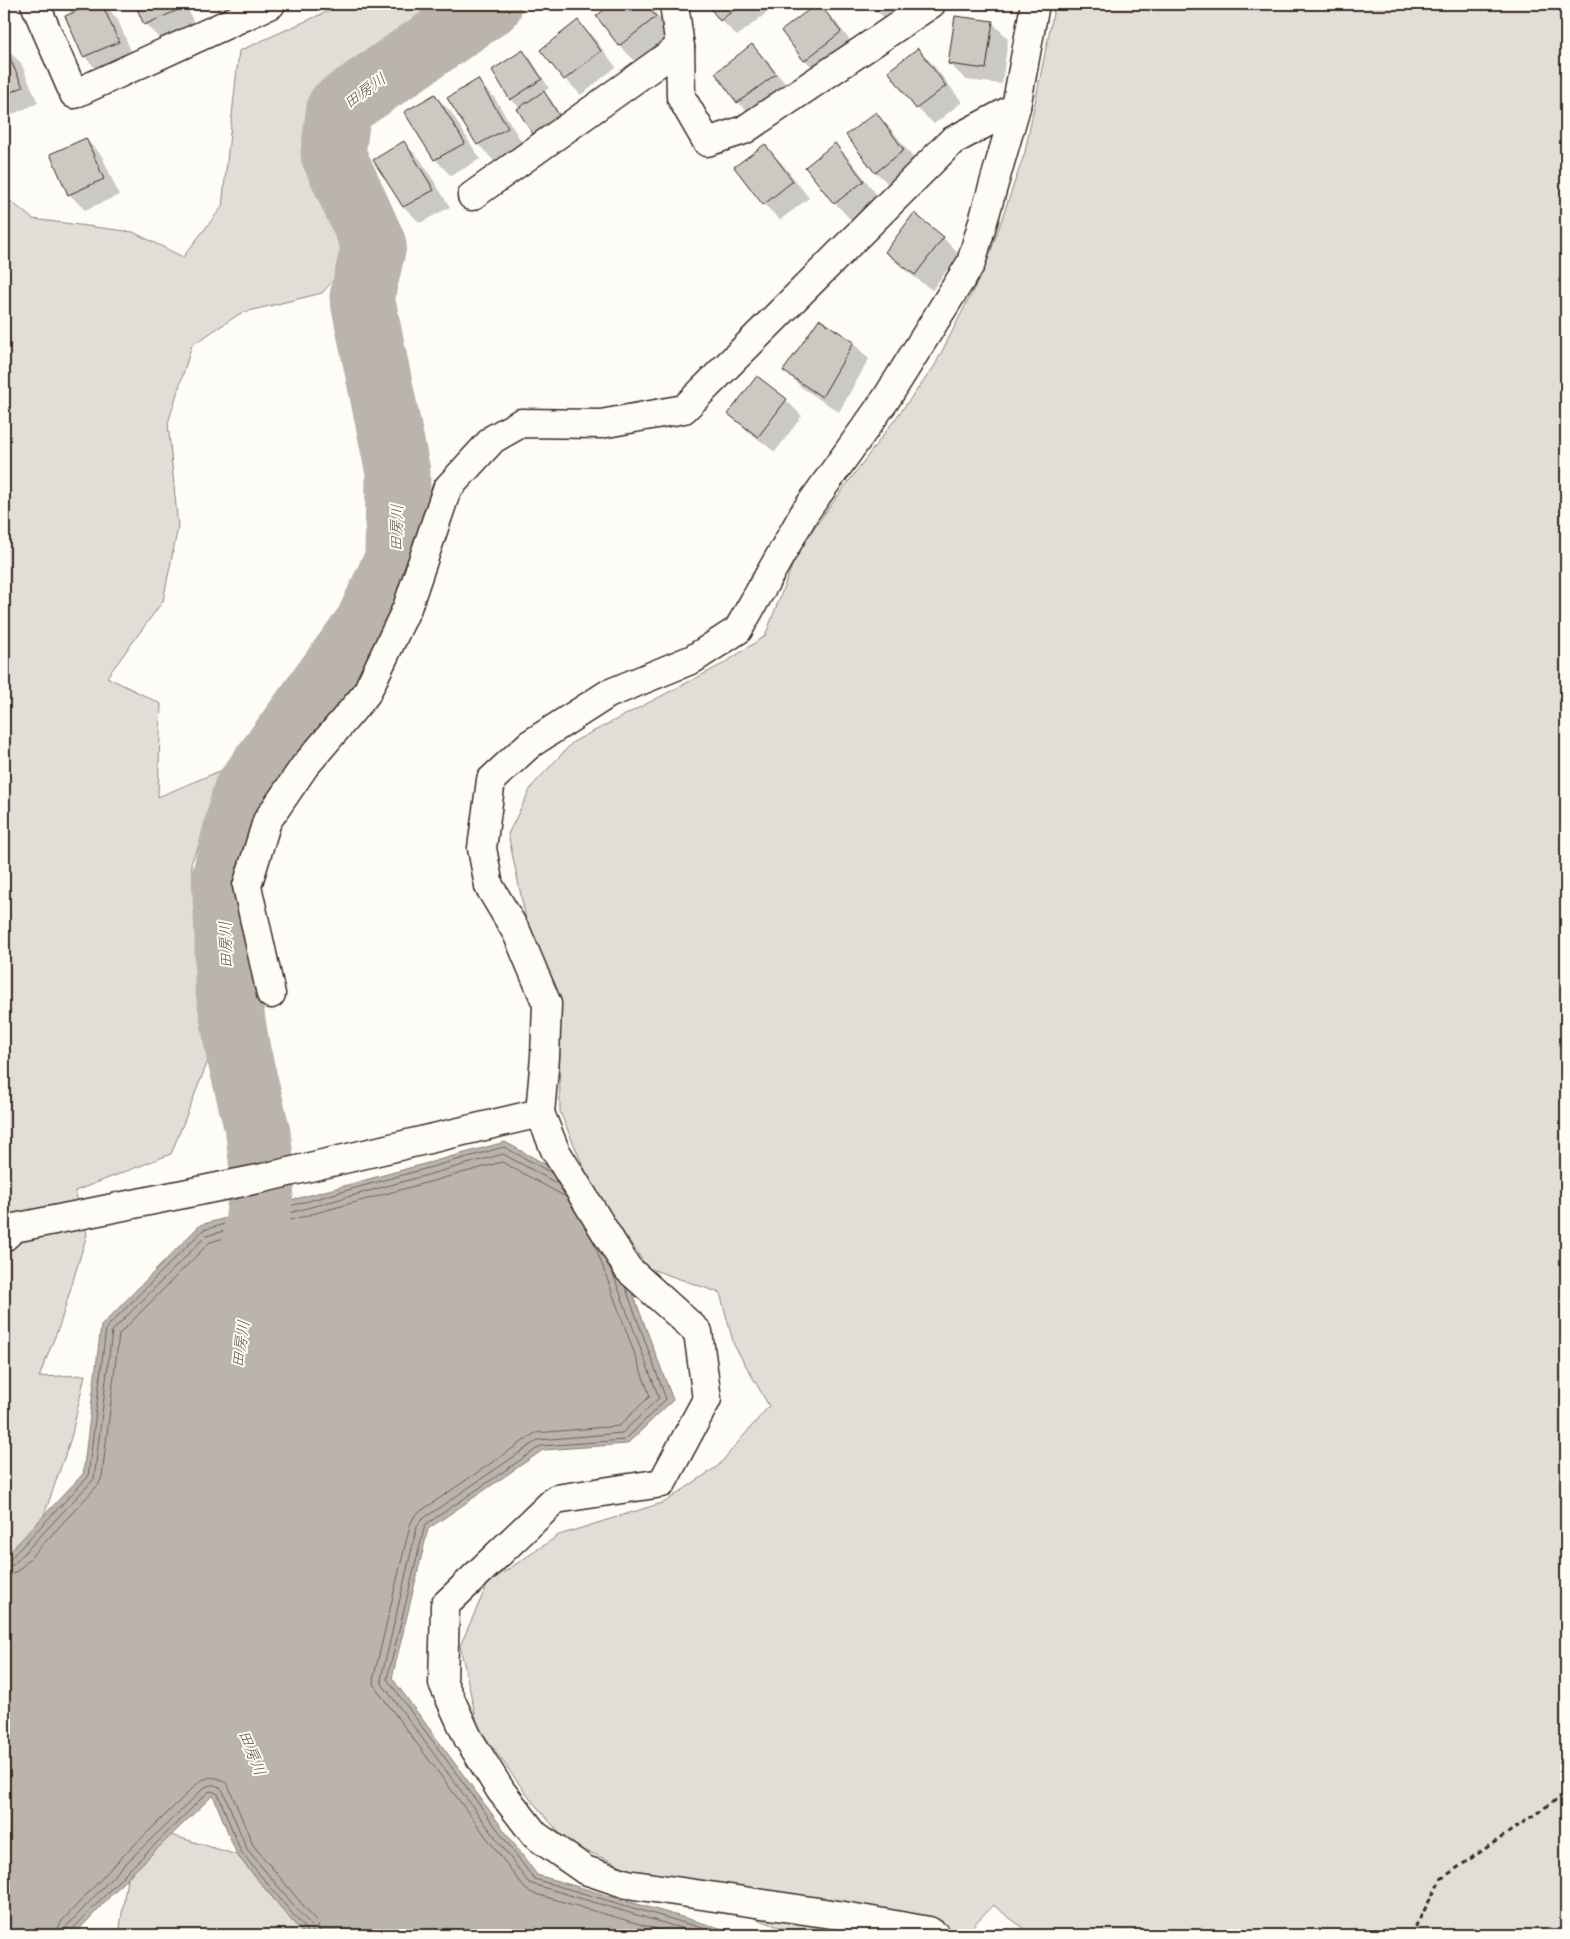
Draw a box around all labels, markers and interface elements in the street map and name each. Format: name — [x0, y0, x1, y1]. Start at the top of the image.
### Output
water label: 田房川 — [340, 70, 390, 112]
water label: 田房川 — [388, 504, 406, 552]
water label: 田房川 — [216, 921, 236, 969]
water label: 田房川 — [229, 1319, 253, 1369]
water label: 田房川 — [235, 1727, 269, 1779]

